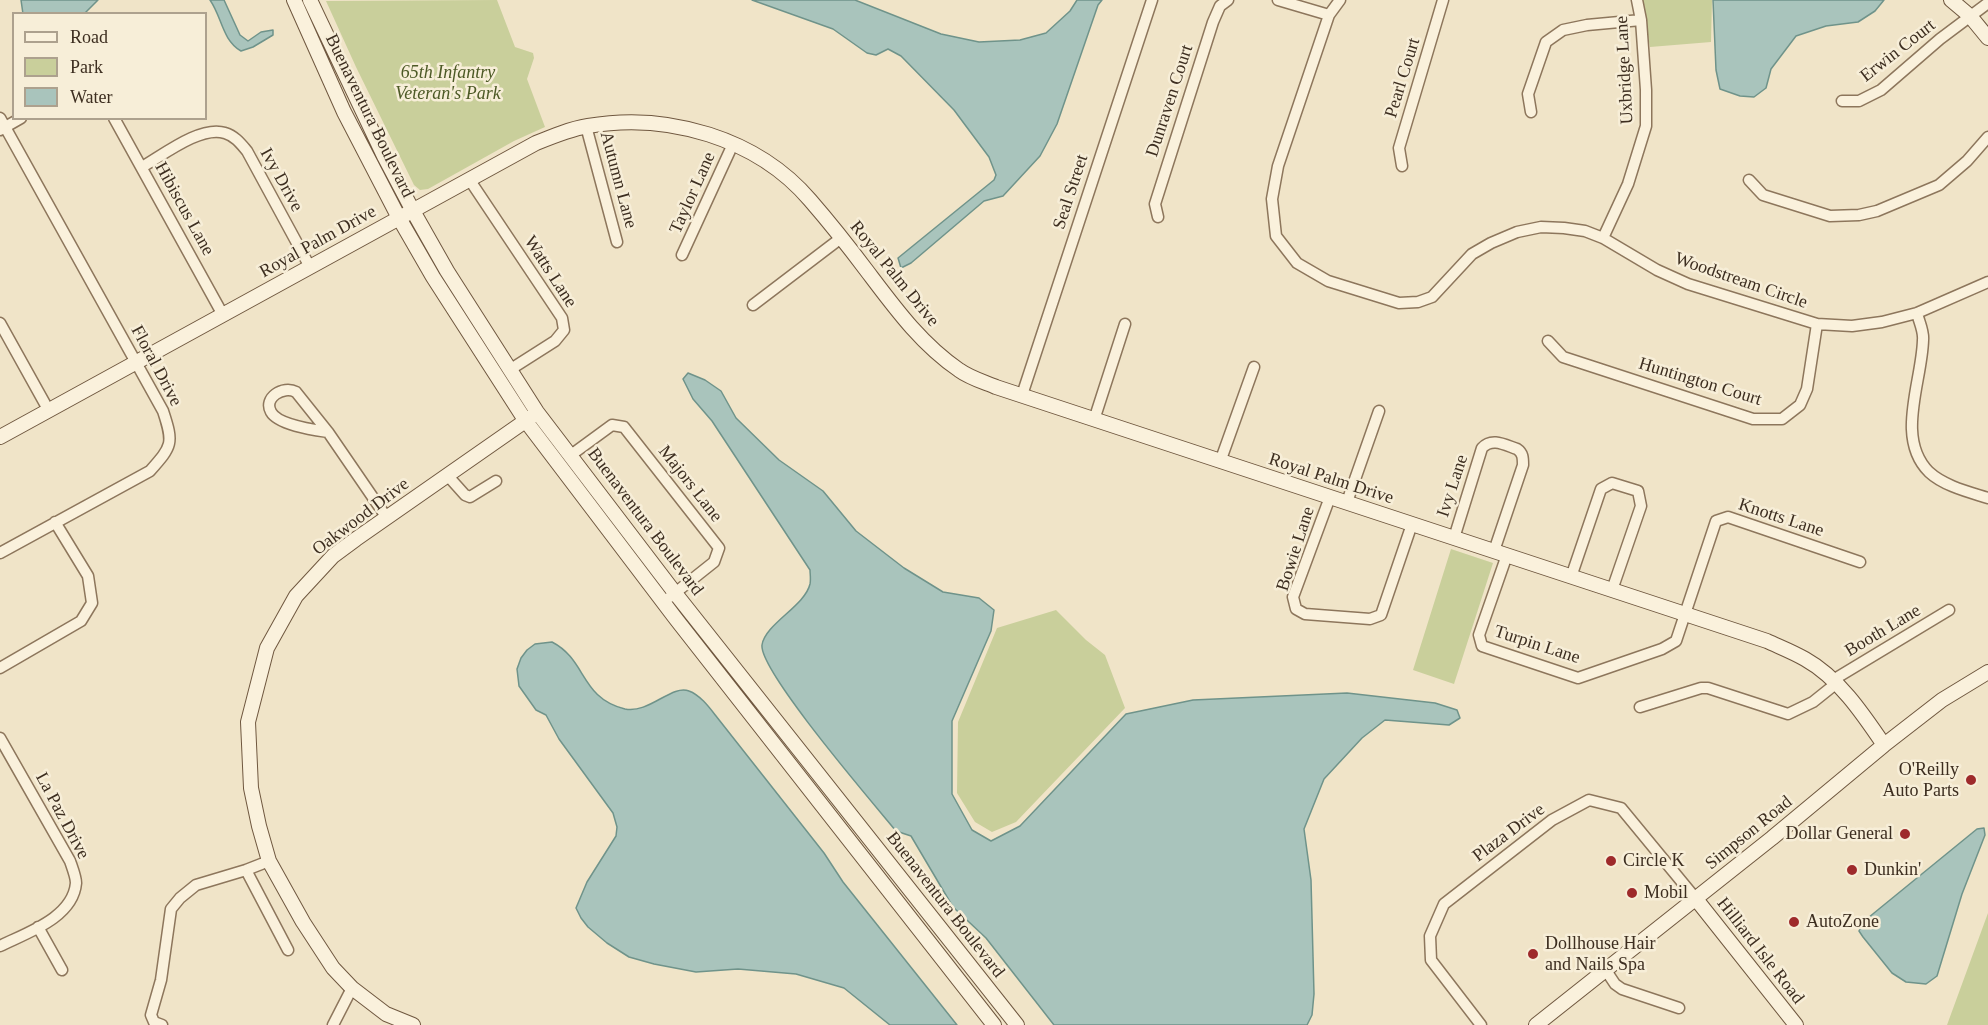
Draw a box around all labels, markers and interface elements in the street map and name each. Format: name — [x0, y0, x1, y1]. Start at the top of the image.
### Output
legend — [12, 12, 207, 120]
street label: Uxbridge Lane — [1611, 15, 1639, 125]
street label: Erwin Court — [1856, 15, 1940, 87]
text: Road — [70, 27, 108, 47]
street label: Buenaventura Boulevard — [320, 31, 418, 201]
street label: Pearl Court — [1381, 35, 1425, 121]
street label: Dunraven Court — [1142, 42, 1198, 160]
text: Park — [70, 57, 103, 77]
park label: 65th Infantry Veteran's Park — [395, 62, 501, 104]
text: Water — [70, 87, 113, 107]
street label: Autumn Lane — [595, 129, 641, 231]
street label: Ivy Drive — [255, 144, 307, 216]
street label: Taylor Lane — [665, 149, 721, 237]
street label: Seal Street — [1049, 152, 1093, 232]
street label: Hibiscus Lane — [149, 159, 219, 259]
street label: Royal Palm Drive — [256, 201, 380, 283]
street label: Royal Palm Drive — [845, 217, 943, 331]
street label: Watts Lane — [519, 232, 581, 312]
street label: Woodstream Circle — [1672, 248, 1810, 314]
street label: Floral Drive — [126, 322, 186, 410]
street label: Huntington Court — [1636, 353, 1764, 411]
street label: Majors Lane — [653, 441, 727, 527]
street label: Buenaventura Boulevard — [582, 444, 708, 600]
street label: Royal Palm Drive — [1266, 449, 1396, 509]
street label: Ivy Lane — [1433, 452, 1473, 520]
street label: Oakwood Drive — [308, 474, 414, 560]
street label: Knotts Lane — [1736, 494, 1826, 542]
street label: Bowie Lane — [1272, 504, 1320, 594]
street label: Booth Lane — [1841, 600, 1925, 662]
street label: Turpin Lane — [1491, 621, 1583, 669]
place label: O'Reilly Auto Parts — [1882, 759, 1959, 802]
street label: La Paz Drive — [30, 769, 94, 863]
marker: O'Reilly Auto Parts — [1964, 773, 1978, 787]
street label: Simpson Road — [1701, 791, 1797, 875]
street label: Plaza Drive — [1469, 799, 1549, 867]
place label: Dollar General — [1786, 823, 1893, 845]
marker: Dollar General — [1898, 827, 1912, 841]
street label: Buenaventura Boulevard — [881, 828, 1009, 982]
place label: Circle K — [1623, 850, 1684, 872]
marker: Circle K — [1604, 854, 1618, 868]
place label: Dunkin' — [1864, 859, 1921, 881]
marker: Dunkin' — [1845, 863, 1859, 877]
place label: Mobil — [1644, 882, 1688, 904]
marker: Mobil — [1625, 886, 1639, 900]
street label: Hilliard Isle Road — [1712, 894, 1808, 1008]
place label: AutoZone — [1806, 911, 1879, 933]
marker: AutoZone — [1787, 915, 1801, 929]
place label: Dollhouse Hair and Nails Spa — [1545, 933, 1655, 976]
marker: Dollhouse Hair and Nails Spa — [1526, 947, 1540, 961]

